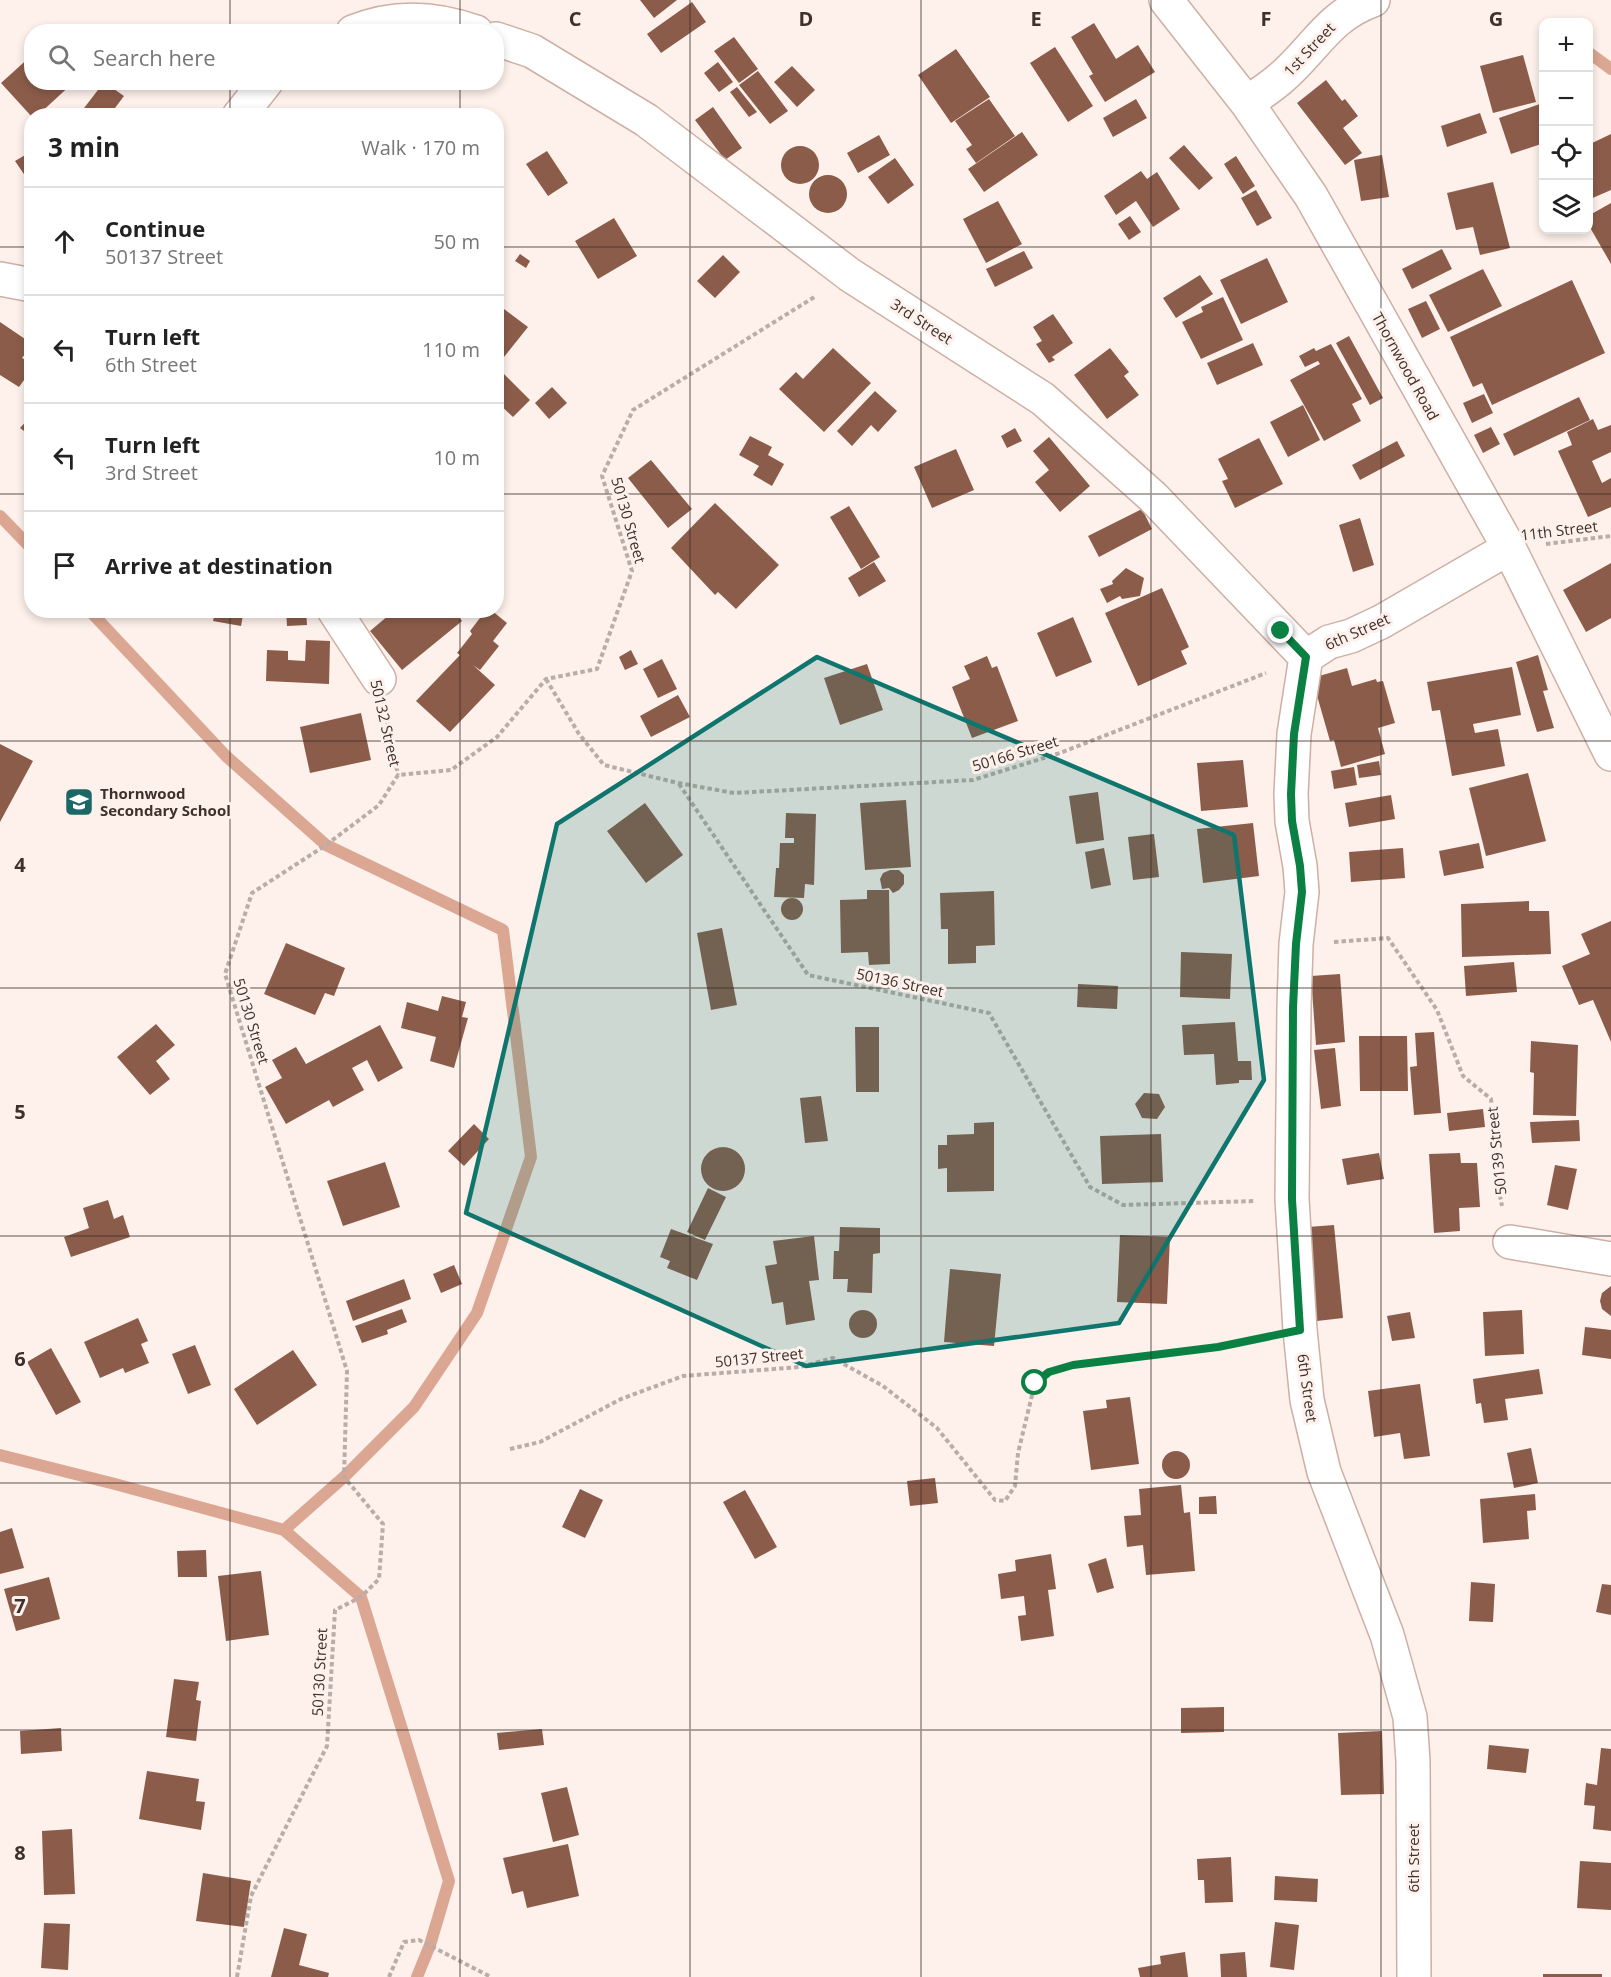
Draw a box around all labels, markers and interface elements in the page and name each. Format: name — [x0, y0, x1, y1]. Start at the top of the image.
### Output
text: C — [569, 5, 582, 32]
text: D — [799, 5, 813, 32]
text: E — [1030, 5, 1042, 32]
text: F — [1261, 5, 1271, 32]
text: G — [1489, 5, 1503, 32]
street label: 1st Street — [1279, 18, 1339, 80]
map controls — [1539, 18, 1593, 234]
button: + — [1539, 18, 1593, 72]
search box — [24, 24, 504, 90]
icon: search — [45, 41, 78, 74]
text: Search here — [93, 42, 216, 72]
button: − — [1539, 72, 1593, 126]
button: locate — [1539, 126, 1593, 180]
text: 3 min — [48, 129, 120, 165]
text: Walk · 170 m — [361, 134, 480, 161]
button: layers — [1539, 180, 1593, 234]
text: Continue — [105, 213, 205, 243]
icon: ahead — [48, 225, 81, 258]
text: 50 m — [433, 228, 480, 255]
text: 50137 Street — [105, 243, 223, 270]
street label: 3rd Street — [887, 294, 957, 348]
street label: Thornwood Road — [1368, 309, 1444, 423]
text: Turn left — [105, 321, 200, 351]
icon: left — [48, 333, 81, 366]
text: 110 m — [422, 336, 480, 363]
text: 6th Street — [105, 351, 197, 378]
text: Turn left — [105, 429, 200, 459]
icon: left — [48, 441, 81, 474]
text: 10 m — [433, 444, 480, 471]
text: 3rd Street — [105, 459, 198, 486]
street label: 50130 Street — [607, 475, 651, 565]
street label: 11th Street — [1519, 515, 1599, 545]
icon: arrive — [48, 549, 81, 582]
text: Arrive at destination — [105, 550, 333, 580]
street label: 6th Street — [1321, 608, 1393, 654]
route end — [1267, 617, 1293, 643]
street label: 50132 Street — [366, 678, 406, 768]
street label: 50166 Street — [970, 730, 1060, 776]
place label: Thornwood Secondary School — [100, 783, 231, 820]
school or university icon: Thornwood Secondary School — [63, 786, 95, 818]
text: 4 — [14, 851, 26, 878]
street label: 50136 Street — [855, 963, 945, 1001]
street label: 50130 Street — [229, 976, 275, 1066]
text: 5 — [14, 1098, 26, 1125]
street label: 50139 Street — [1481, 1106, 1511, 1196]
street label: 50137 Street — [714, 1342, 804, 1372]
text: 6 — [14, 1345, 26, 1372]
street label: 6th Street — [1293, 1352, 1323, 1424]
route start — [1021, 1369, 1047, 1395]
text: 7 — [14, 1592, 26, 1619]
street label: 50130 Street — [307, 1627, 331, 1717]
street label: 6th Street — [1403, 1824, 1423, 1892]
text: 8 — [14, 1839, 26, 1866]

